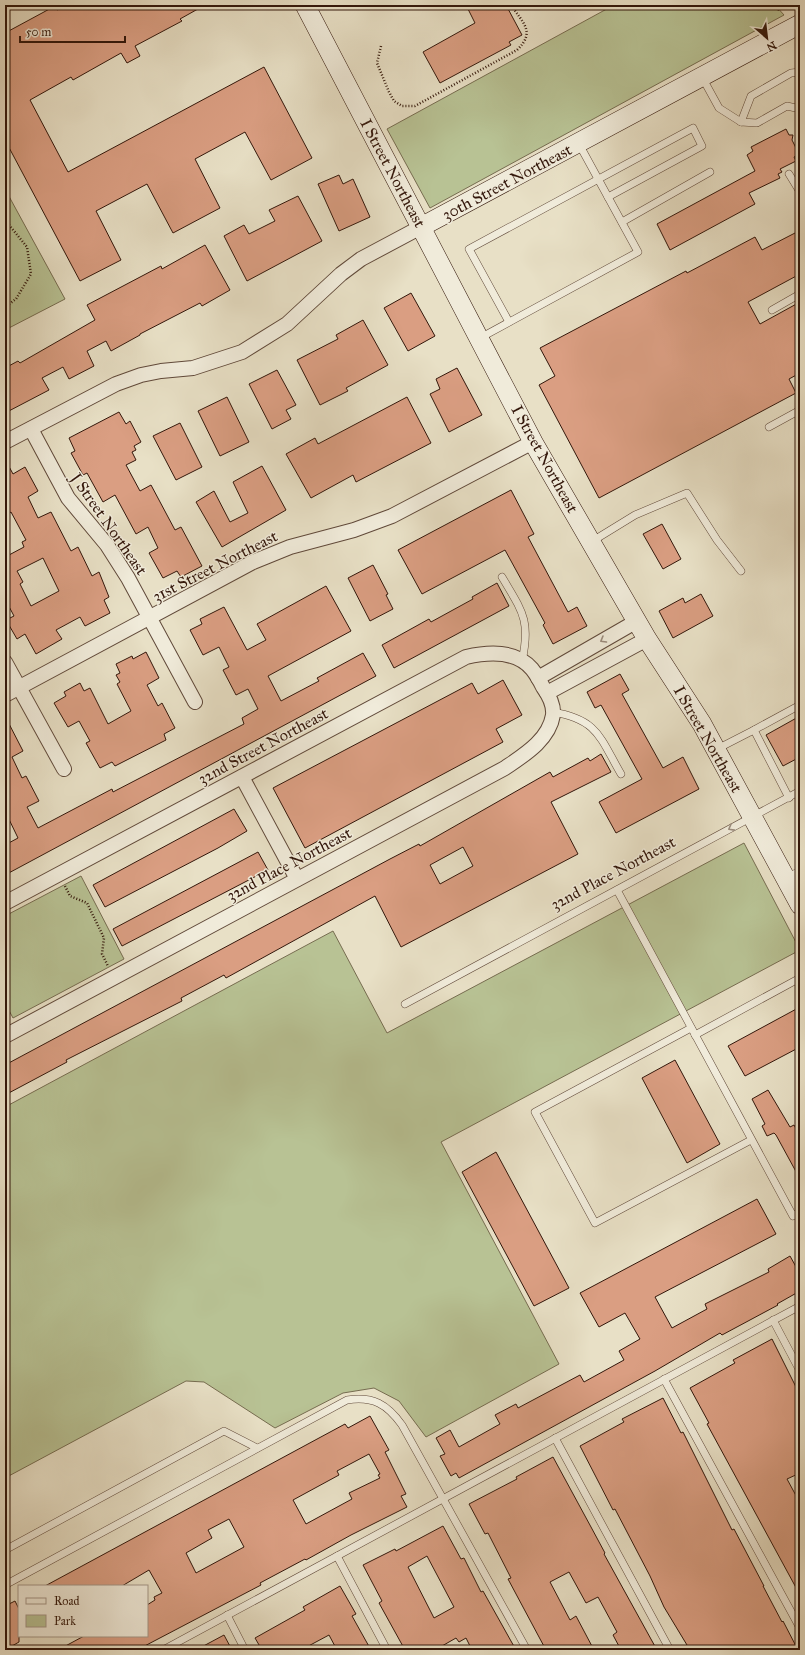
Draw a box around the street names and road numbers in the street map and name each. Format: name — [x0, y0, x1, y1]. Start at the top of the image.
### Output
street label: I Street Northeast — [356, 115, 430, 231]
street label: 30th Street Northeast — [439, 140, 575, 224]
street label: I Street Northeast — [508, 402, 583, 517]
street label: J Street Northeast — [65, 468, 151, 579]
street label: 31st Street Northeast — [149, 526, 281, 606]
street label: I Street Northeast — [670, 682, 746, 796]
street label: 32nd Street Northeast — [195, 704, 332, 788]
street label: 32nd Place Northeast — [223, 823, 355, 905]
street label: 32nd Place Northeast — [547, 832, 679, 914]

